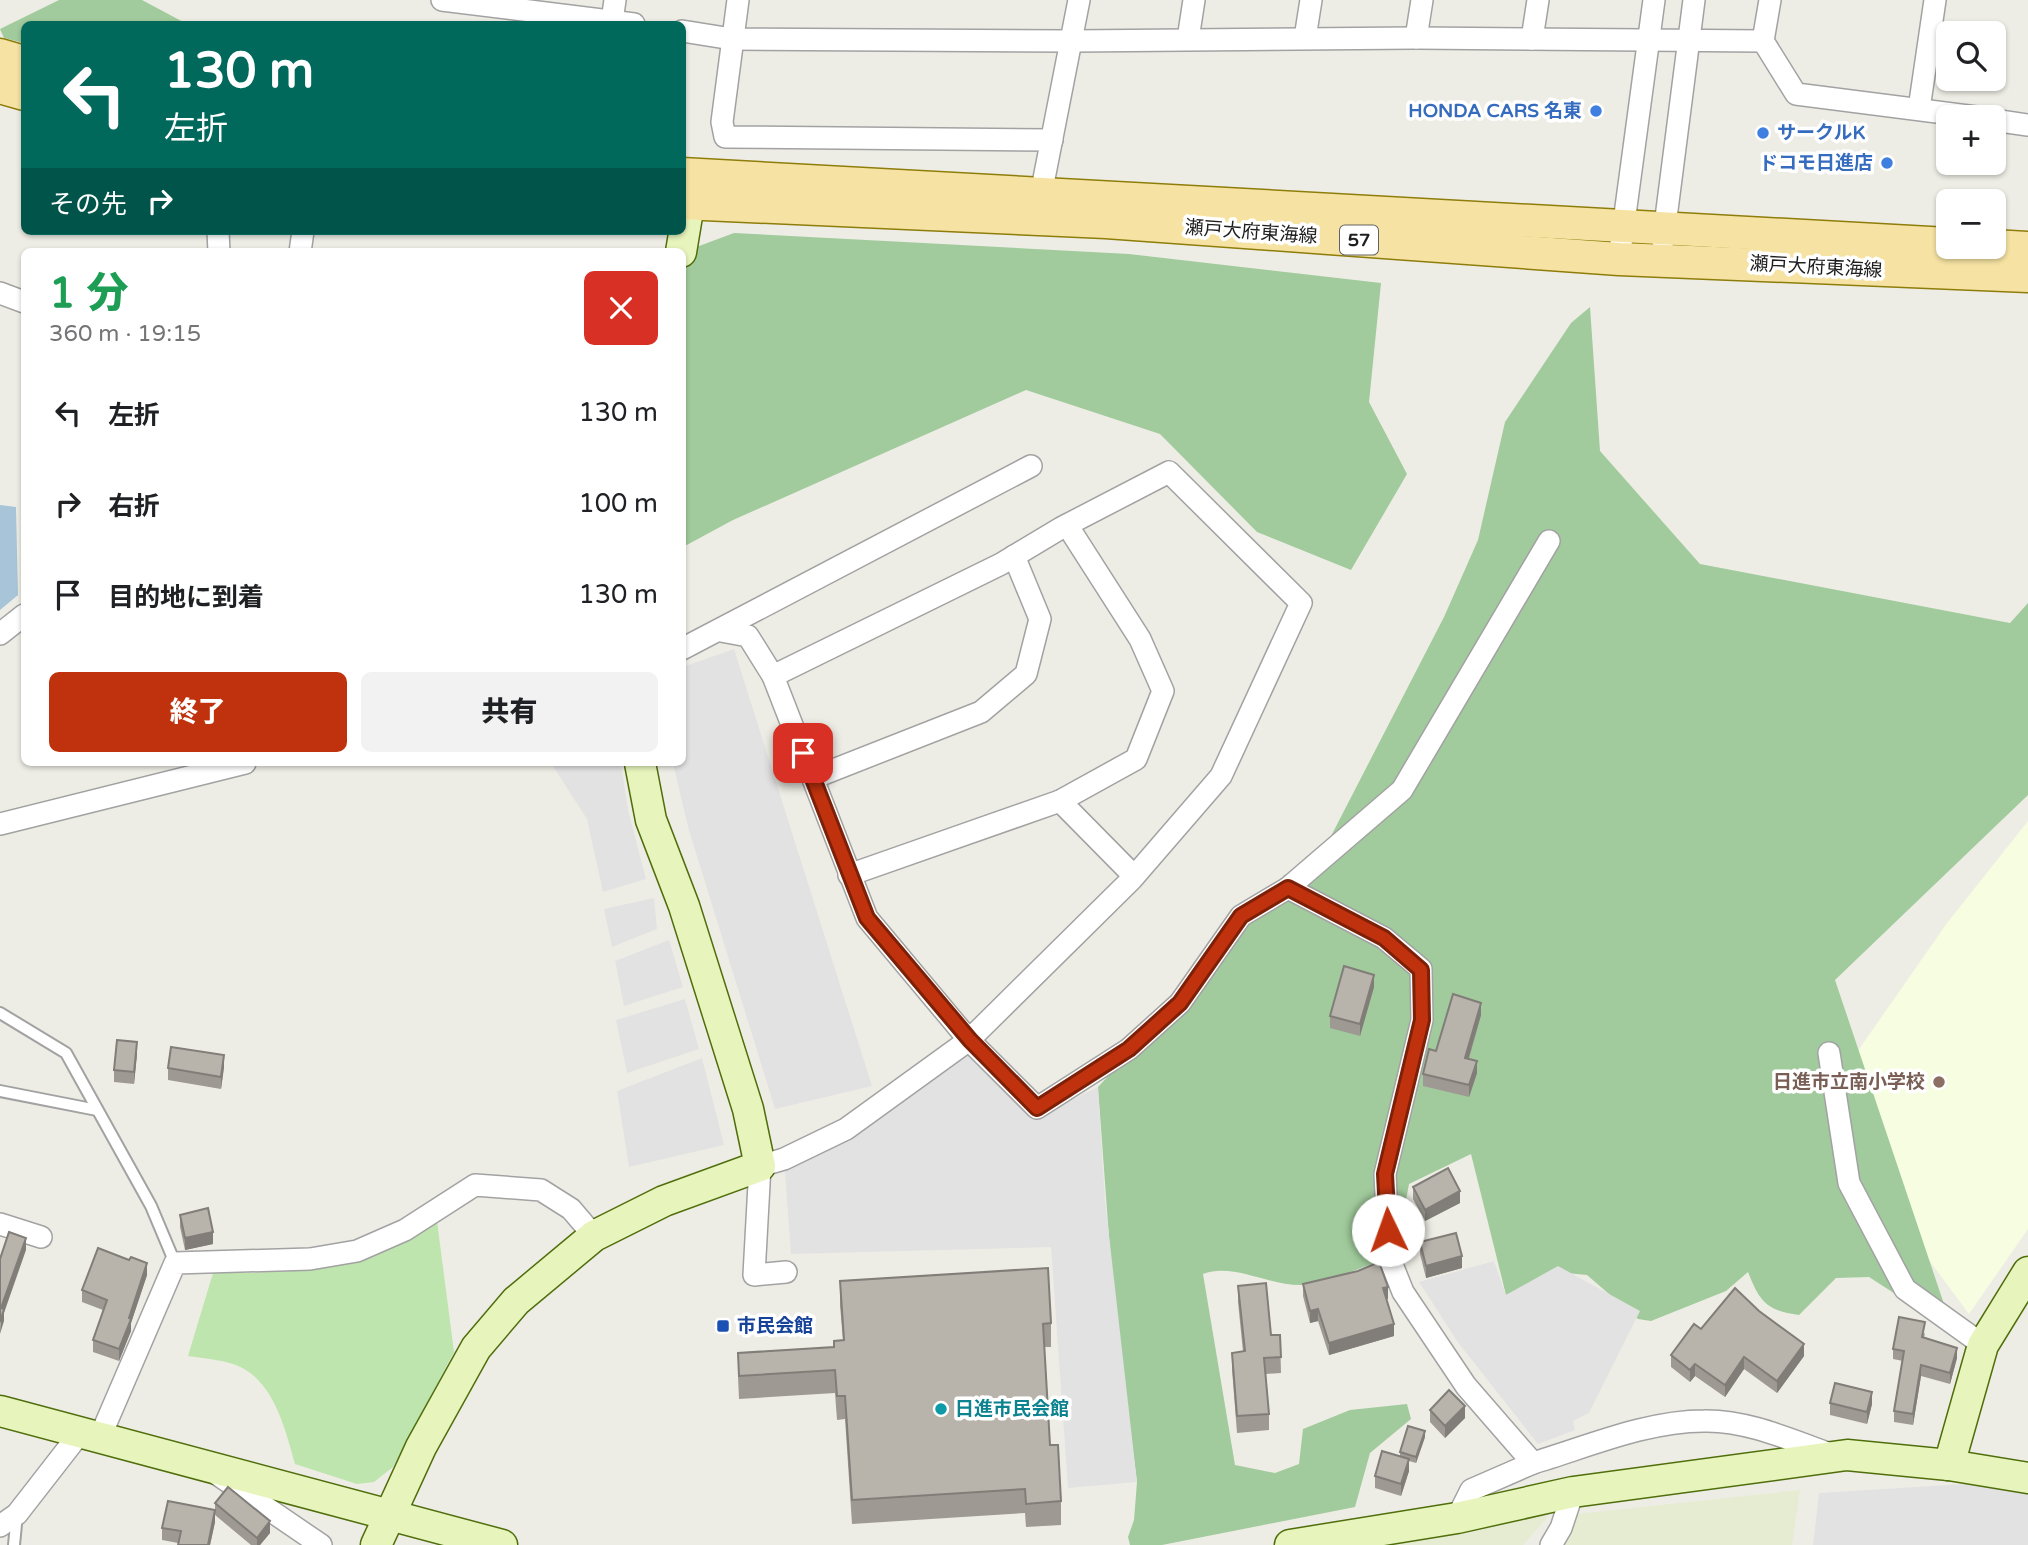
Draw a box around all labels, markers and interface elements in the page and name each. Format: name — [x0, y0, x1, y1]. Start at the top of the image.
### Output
map controls — [1936, 21, 2006, 259]
button: search — [1936, 21, 2006, 91]
text: 130 m — [164, 42, 314, 101]
icon: left — [49, 49, 140, 140]
place label: HONDA CARS 名東 — [1408, 100, 1582, 122]
marker: HONDA CARS 名東 — [1588, 103, 1604, 119]
button: + — [1936, 105, 2006, 175]
text: 左折 — [164, 110, 228, 148]
place label: サークルK — [1777, 122, 1865, 144]
marker: サークルK — [1755, 125, 1771, 141]
place label: ドコモ日進店 — [1759, 152, 1873, 174]
marker: ドコモ日進店 — [1879, 155, 1895, 171]
icon: right — [141, 182, 179, 220]
text: その先 — [49, 189, 127, 220]
button: − — [1936, 189, 2006, 259]
street label: 瀬戸大府東海線 — [1184, 216, 1318, 248]
road number: 57 — [1340, 226, 1378, 254]
street label: 瀬戸大府東海線 — [1749, 253, 1883, 281]
text: 1 分 — [49, 268, 128, 319]
button: close — [584, 271, 658, 345]
text: 360 m · 19:15 — [49, 320, 201, 348]
icon: left — [49, 394, 87, 432]
text: 130 m — [578, 397, 658, 428]
text: 左折 — [108, 400, 160, 431]
icon: right — [49, 485, 87, 523]
text: 100 m — [578, 488, 658, 519]
text: 右折 — [108, 491, 160, 522]
icon: arrive — [49, 576, 87, 614]
text: 130 m — [578, 579, 658, 610]
text: 目的地に到着 — [108, 582, 264, 613]
button: 終了 — [49, 672, 347, 752]
button: 共有 — [361, 672, 658, 752]
pin — [773, 723, 833, 783]
icon: arrive — [784, 734, 822, 772]
place label: 日進市立南小学校 — [1773, 1071, 1925, 1093]
marker: 日進市立南小学校 — [1931, 1074, 1947, 1090]
position arrow — [1351, 1193, 1425, 1267]
place label: 市民会館 — [737, 1315, 813, 1337]
marker: 市民会館 — [715, 1318, 731, 1334]
place label: 日進市民会館 — [955, 1398, 1069, 1420]
marker: 日進市民会館 — [933, 1401, 949, 1417]

